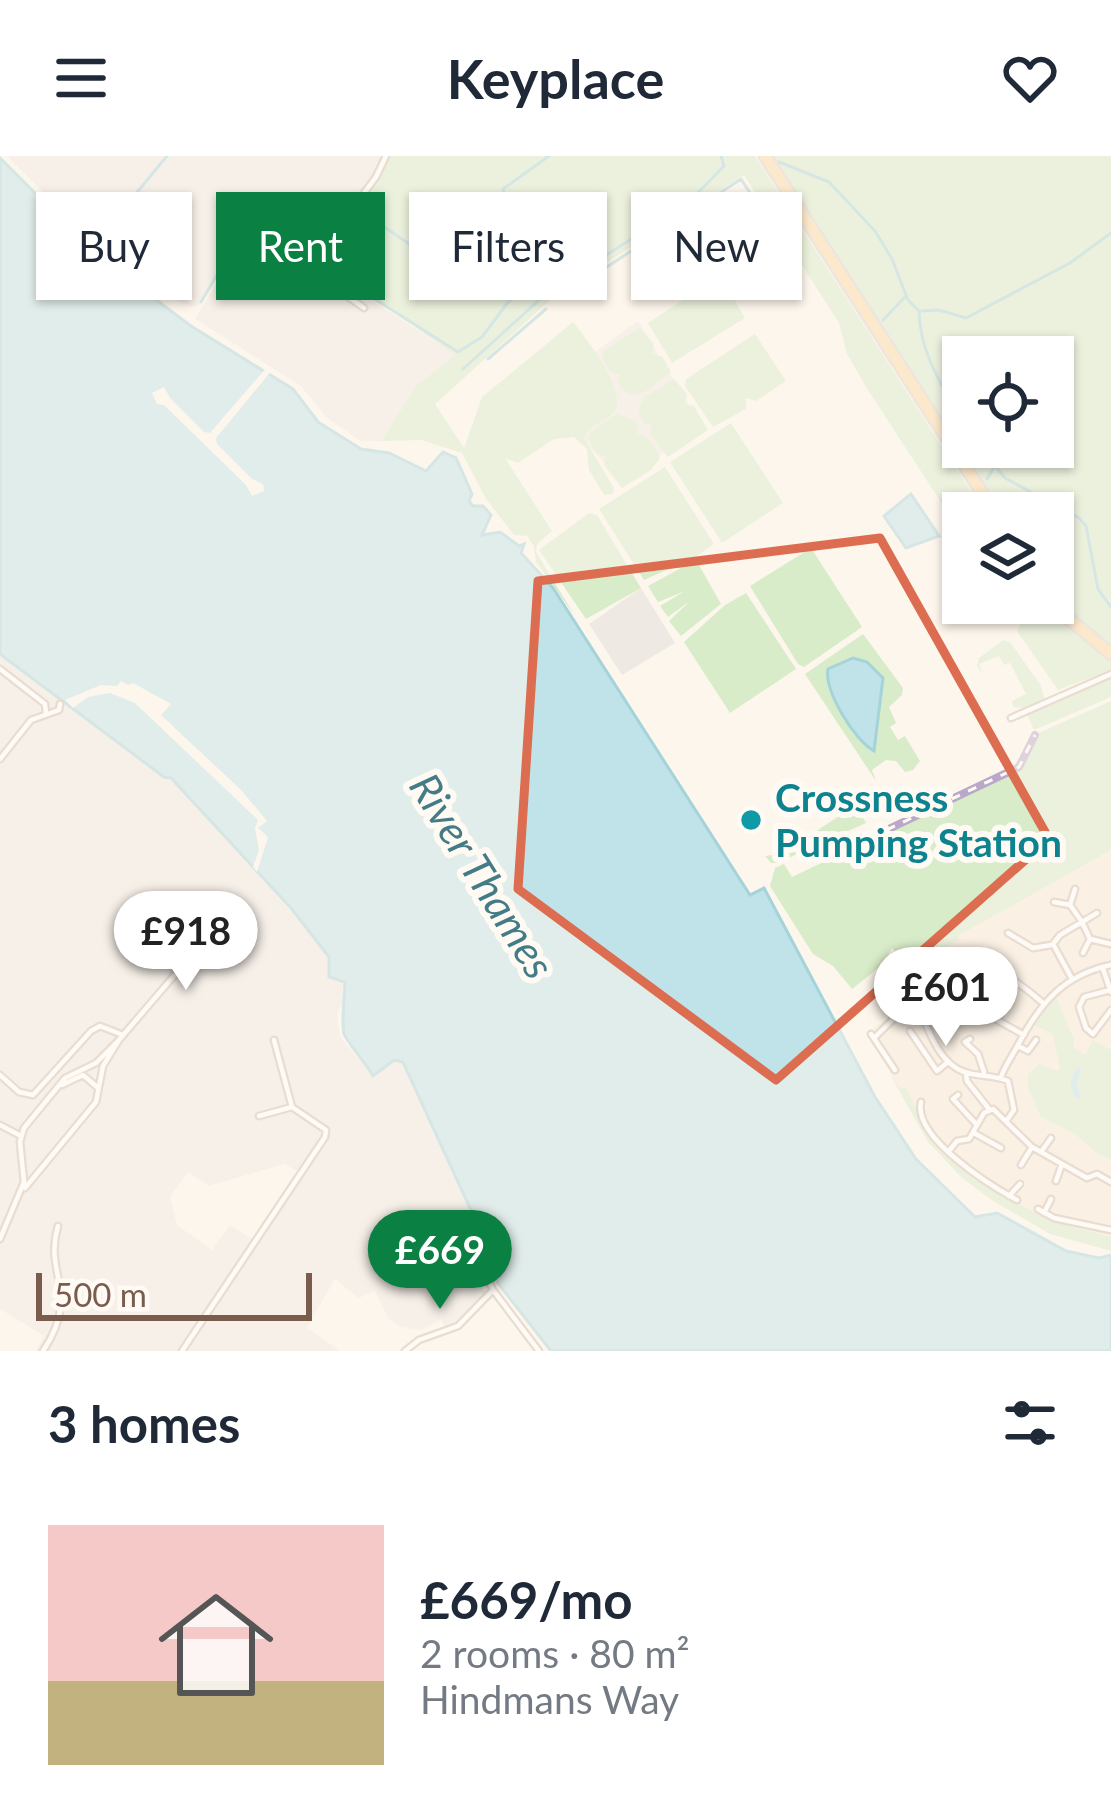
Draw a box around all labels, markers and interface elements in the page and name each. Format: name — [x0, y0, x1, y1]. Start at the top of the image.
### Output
icon: menu — [48, 45, 114, 111]
icon: heart — [997, 45, 1063, 111]
text: Keyplace — [447, 46, 664, 111]
chip: Buy — [36, 192, 192, 300]
chip: Rent — [216, 192, 385, 300]
chip: Filters — [409, 192, 607, 300]
chip: New — [631, 192, 802, 300]
map controls — [942, 336, 1074, 624]
button: locate — [942, 336, 1074, 468]
button: layers — [942, 492, 1074, 624]
water label: River Thames — [400, 764, 566, 987]
place label: Crossness Pumping Station — [775, 774, 1062, 865]
marker: Crossness Pumping Station — [738, 807, 764, 833]
pin: £918 — [115, 891, 257, 993]
text: £918 — [141, 907, 231, 953]
pin: £601 — [875, 947, 1017, 1049]
text: £601 — [901, 963, 991, 1009]
pin: £669 — [369, 1210, 511, 1312]
text: £669 — [395, 1226, 485, 1272]
scale bar — [36, 1267, 312, 1320]
text: 500 m — [54, 1274, 147, 1314]
icon: filters — [997, 1390, 1063, 1456]
text: 3 homes — [48, 1393, 240, 1454]
text: £669/mo — [420, 1569, 633, 1630]
icon: home — [144, 1573, 288, 1717]
text: 2 rooms · 80 m² — [420, 1630, 690, 1676]
text: Hindmans Way — [420, 1676, 679, 1722]

